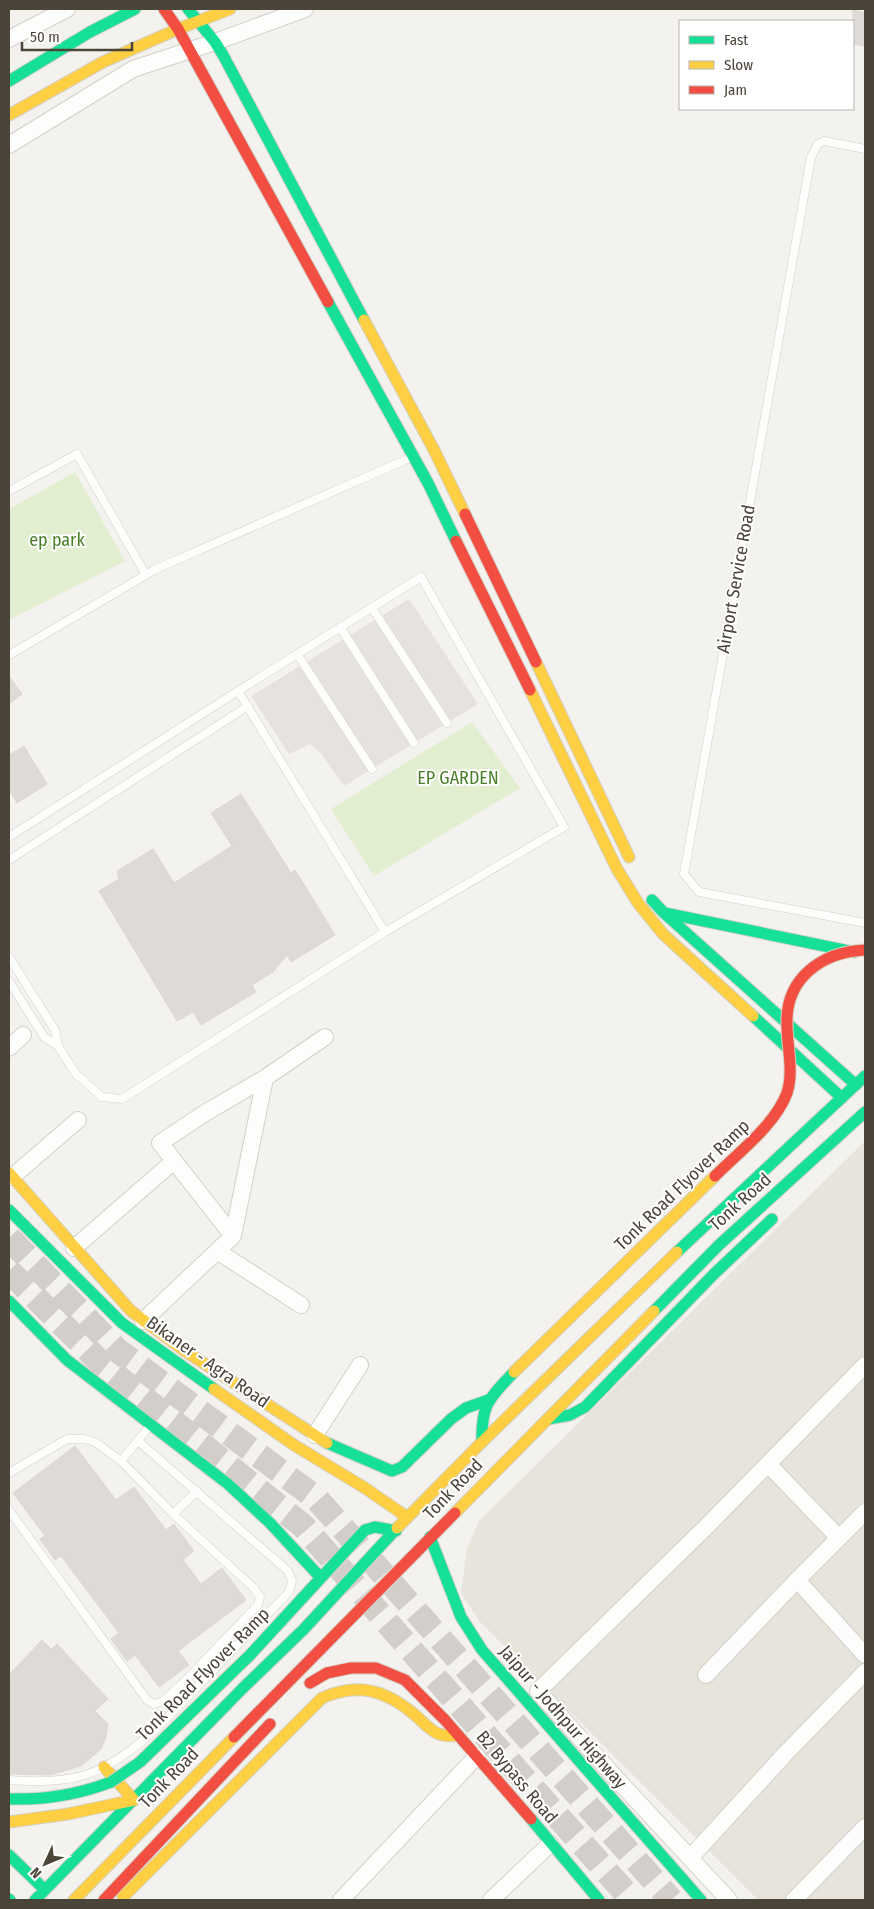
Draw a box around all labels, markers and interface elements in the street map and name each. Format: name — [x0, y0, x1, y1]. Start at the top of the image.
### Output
scale bar — [22, 20, 132, 52]
legend — [679, 20, 854, 110]
text: 50 m — [30, 28, 60, 46]
text: Fast — [724, 31, 748, 49]
text: Slow — [724, 56, 753, 74]
text: Jam — [724, 81, 747, 99]
street label: Airport Service Road — [712, 503, 760, 655]
park label: ep park — [29, 529, 85, 551]
park label: EP GARDEN — [417, 767, 499, 789]
street label: Tonk Road Flyover Ramp — [610, 1115, 754, 1255]
street label: Tonk Road — [704, 1168, 776, 1236]
street label: Bikaner - Agra Road — [142, 1311, 274, 1413]
street label: Tonk Road — [419, 1454, 487, 1524]
street label: Tonk Road Flyover Ramp — [132, 1603, 274, 1745]
street label: Jaipur - Jodhpur Highway — [495, 1641, 631, 1793]
street label: B2 Bypass Road — [472, 1726, 562, 1828]
street label: Tonk Road — [135, 1743, 203, 1813]
north arrow — [20, 1839, 70, 1889]
text: N — [27, 1864, 45, 1882]

